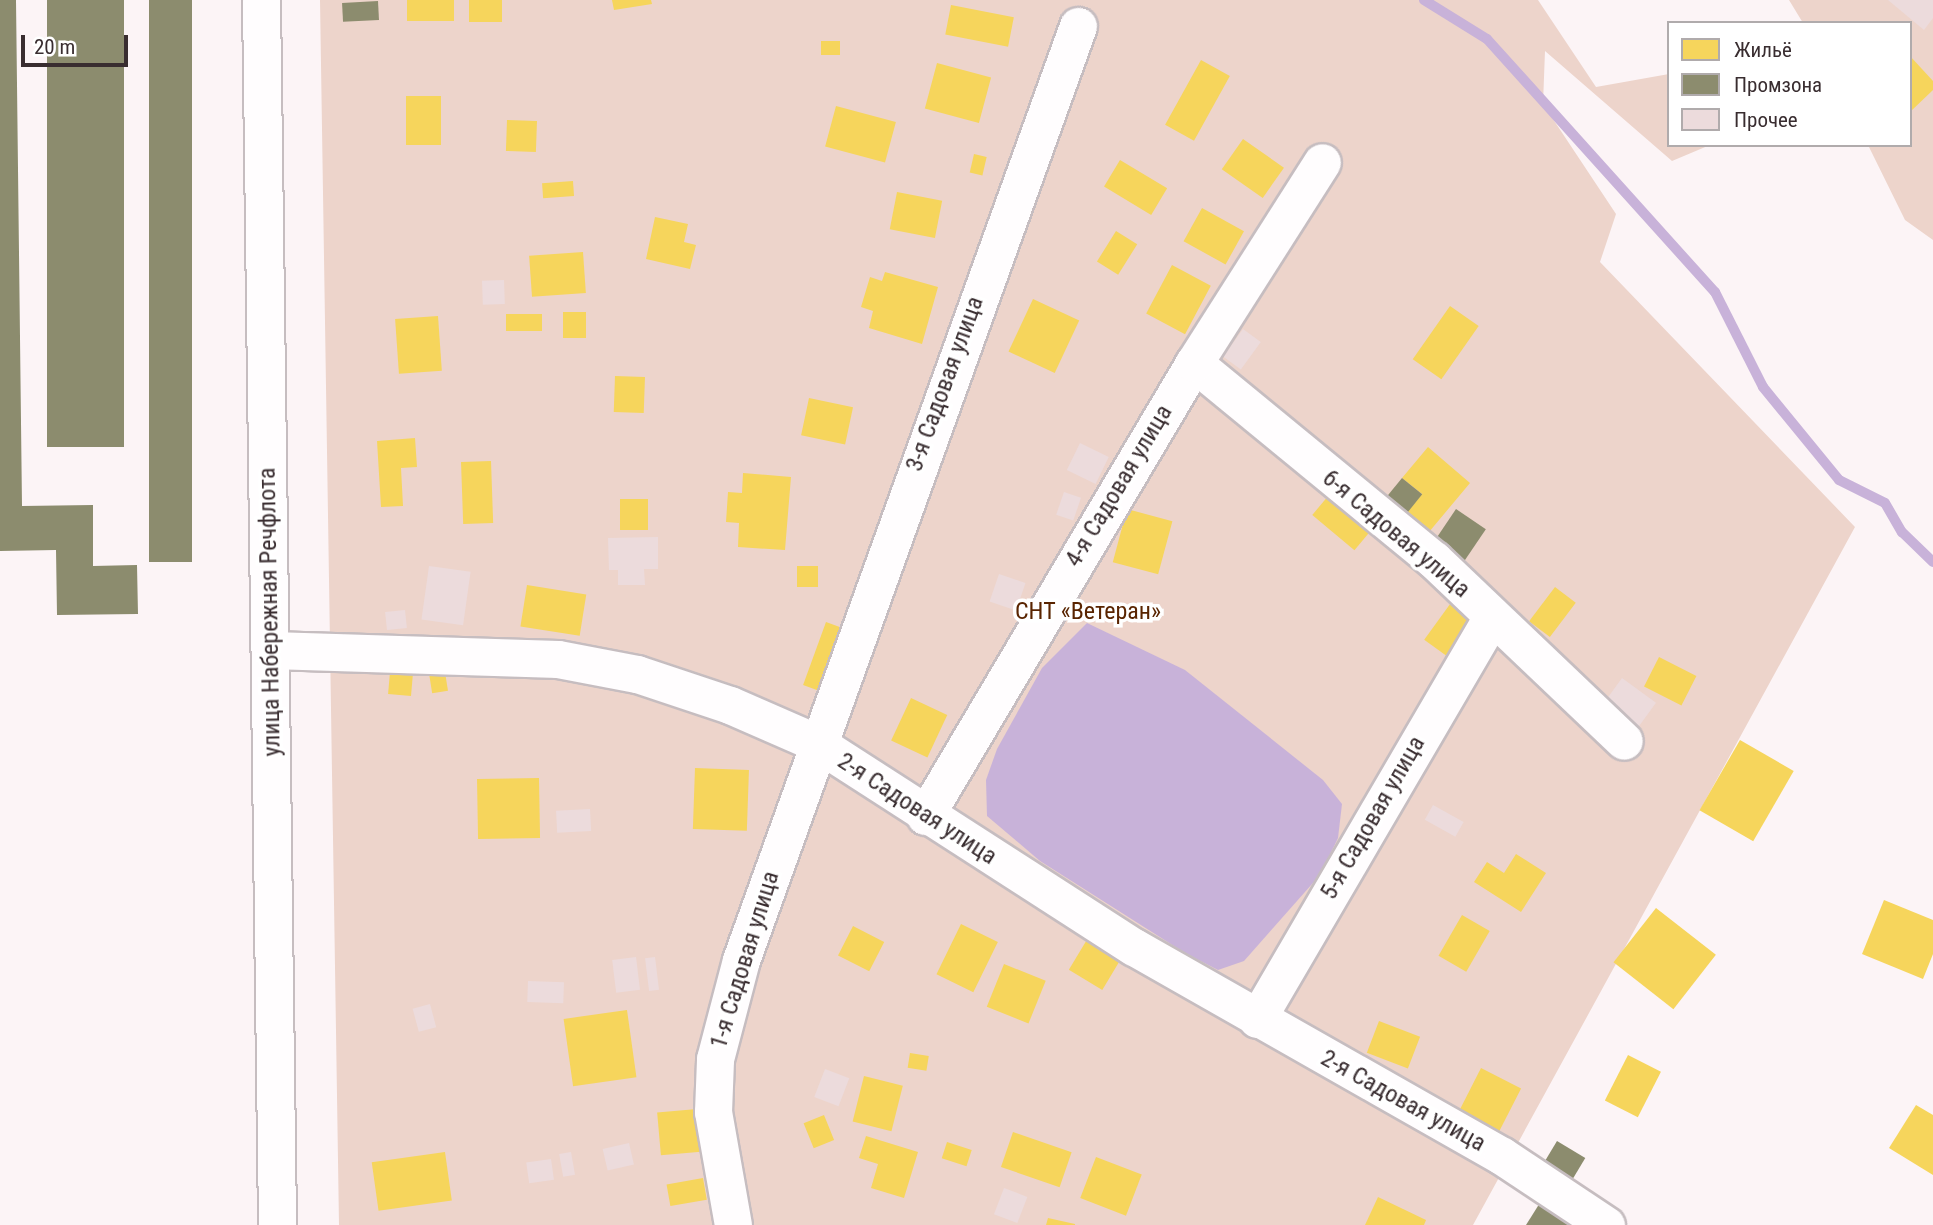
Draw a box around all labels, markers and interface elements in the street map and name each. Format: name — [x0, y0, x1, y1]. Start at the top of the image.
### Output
scale bar — [24, 21, 131, 65]
legend — [1667, 21, 1912, 147]
text: 20 m — [34, 35, 75, 59]
text: Жильё — [1734, 38, 1792, 62]
text: Промзона — [1734, 73, 1822, 97]
text: Прочее — [1734, 108, 1798, 132]
street label: 3-я Садовая улица — [900, 293, 990, 475]
street label: 4-я Садовая улица — [1059, 400, 1179, 572]
street label: 6-я Садовая улица — [1316, 464, 1476, 604]
street label: улица Набережная Речфлота — [253, 467, 287, 757]
park label: СНТ «Ветеран» — [1015, 598, 1161, 626]
street label: 5-я Садовая улица — [1315, 731, 1431, 905]
street label: 2-я Садовая улица — [832, 747, 1002, 871]
street label: 1-я Садовая улица — [704, 868, 786, 1052]
street label: 2-я Садовая улица — [1316, 1044, 1490, 1158]

